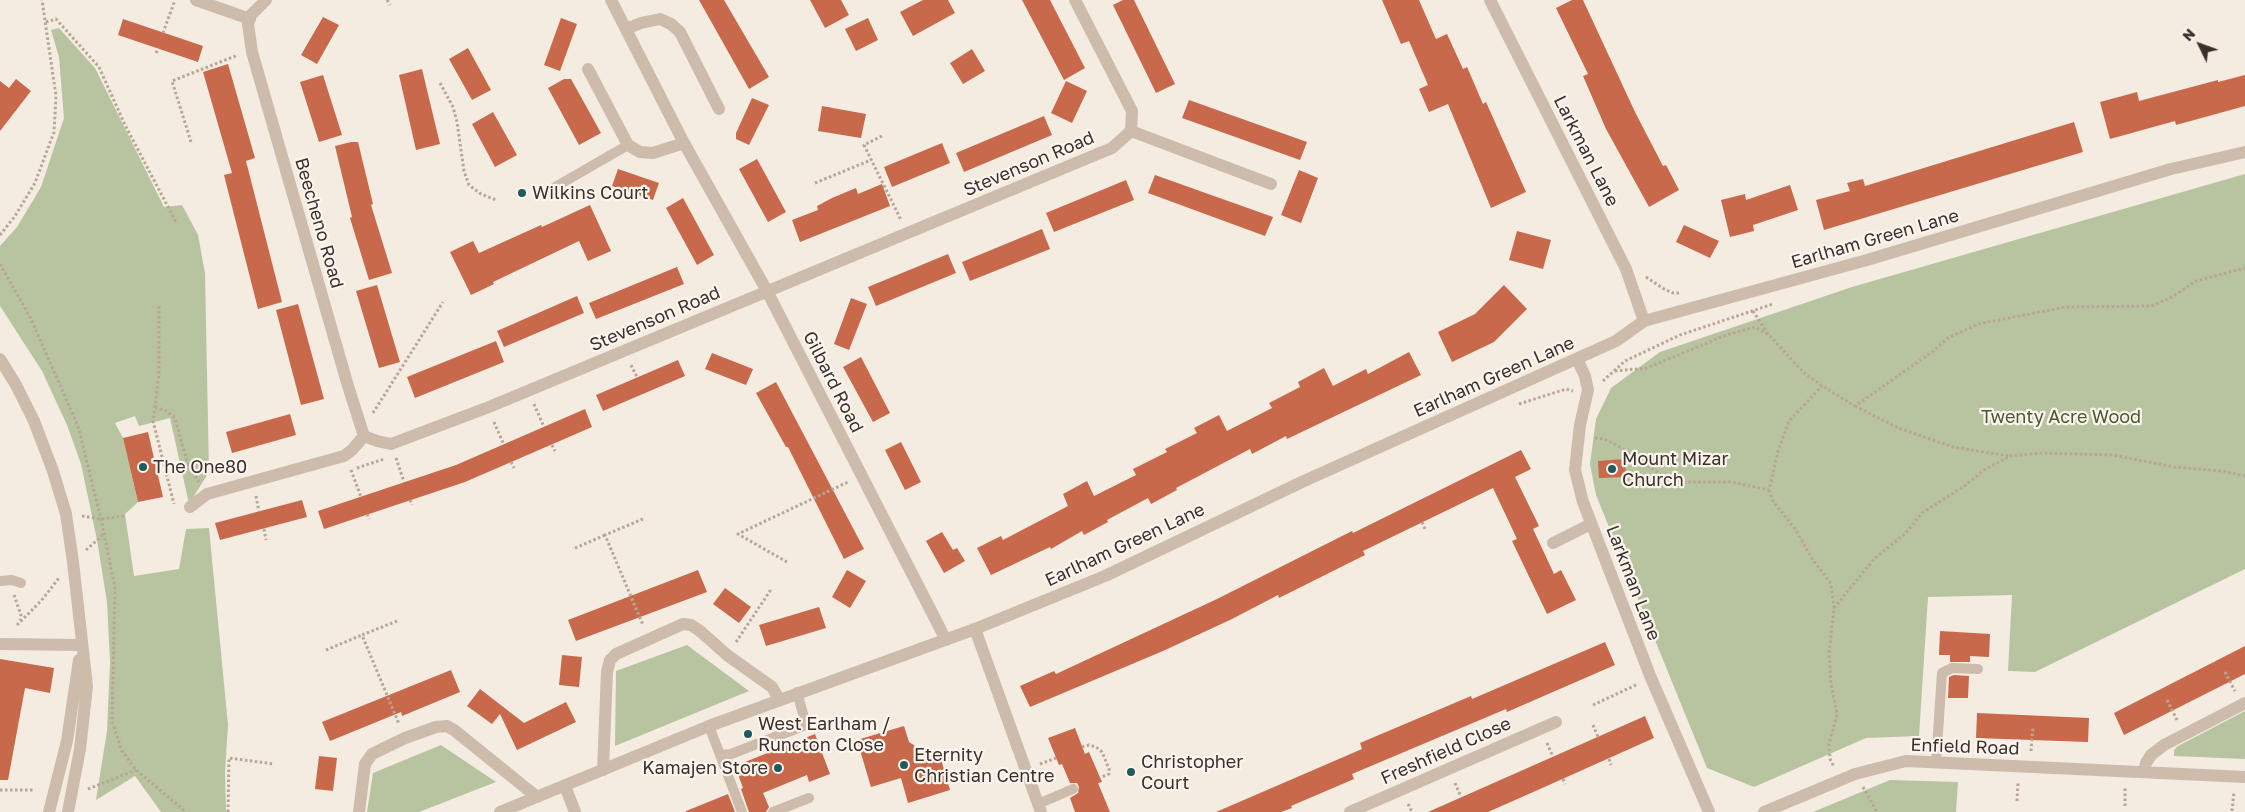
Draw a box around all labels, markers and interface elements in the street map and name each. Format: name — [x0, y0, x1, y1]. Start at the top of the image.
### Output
north arrow — [2175, 20, 2225, 70]
text: N — [2179, 25, 2198, 44]
street label: Larkman Lane — [1549, 92, 1623, 210]
street label: Stevenson Road — [960, 127, 1098, 201]
street label: Beecheno Road — [290, 155, 348, 291]
place label: Wilkins Court — [532, 182, 648, 204]
marker: Wilkins Court — [516, 187, 528, 199]
street label: Earlham Green Lane — [1789, 205, 1961, 273]
street label: Stevenson Road — [586, 282, 724, 356]
street label: Gilbard Road — [798, 328, 868, 436]
street label: Earlham Green Lane — [1410, 332, 1578, 422]
park label: Twenty Acre Wood — [1981, 406, 2141, 428]
place label: Mount Mizar Church — [1622, 448, 1728, 490]
place label: The One80 — [153, 456, 247, 478]
marker: The One80 — [137, 461, 149, 473]
marker: Mount Mizar Church — [1606, 463, 1618, 475]
street label: Earlham Green Lane — [1042, 499, 1208, 591]
street label: Larkman Lane — [1601, 522, 1665, 644]
place label: West Earlham / Runcton Close — [758, 713, 890, 756]
street label: Freshfield Close — [1378, 713, 1514, 789]
marker: West Earlham / Runcton Close — [742, 728, 754, 740]
street label: Enfield Road — [1910, 734, 2020, 760]
place label: Eternity Christian Centre — [914, 744, 1055, 786]
place label: Christopher Court — [1141, 751, 1243, 794]
place label: Kamajen Store — [642, 757, 768, 779]
marker: Eternity Christian Centre — [898, 759, 910, 771]
marker: Kamajen Store — [772, 762, 784, 774]
marker: Christopher Court — [1125, 766, 1137, 778]

